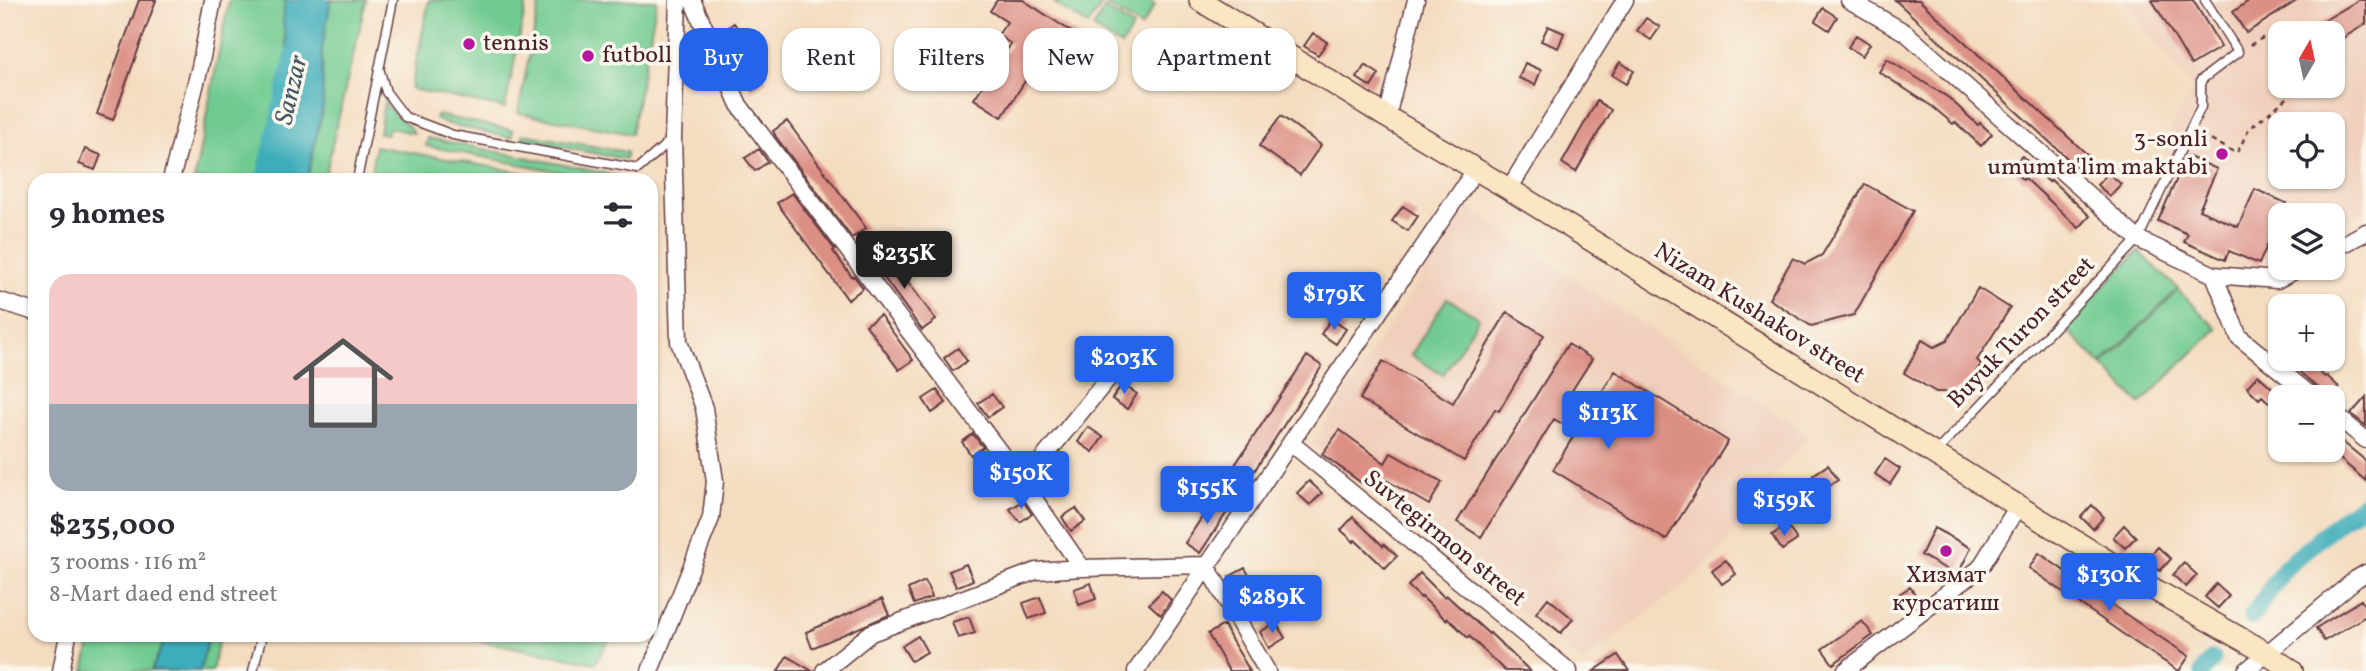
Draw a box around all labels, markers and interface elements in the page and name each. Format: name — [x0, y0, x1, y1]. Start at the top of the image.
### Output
north arrow — [2268, 21, 2345, 98]
map controls — [2268, 21, 2345, 462]
place label: tennis — [483, 27, 549, 61]
chip: Buy — [679, 28, 768, 91]
chip: Rent — [782, 28, 880, 91]
chip: Filters — [894, 28, 1009, 91]
chip: New — [1023, 28, 1118, 91]
chip: Apartment — [1132, 28, 1296, 91]
marker: tennis — [461, 36, 477, 52]
place label: futboll — [602, 39, 672, 73]
marker: futboll — [580, 48, 596, 64]
water label: Sanzar — [267, 52, 317, 128]
button: locate — [2268, 112, 2345, 189]
place label: 3-sonli umumta'lim maktabi — [1988, 123, 2208, 185]
marker: 3-sonli umumta'lim maktabi — [2214, 146, 2230, 162]
text: 9 homes — [49, 194, 165, 236]
icon: filters — [599, 196, 637, 234]
button: layers — [2268, 203, 2345, 280]
pin: $235K — [855, 232, 953, 291]
street label: Nizam Kushakov street — [1647, 235, 1871, 393]
text: $235K — [872, 238, 936, 270]
street label: Buyuk Turon street — [1940, 249, 2104, 417]
pin: $179K — [1285, 272, 1383, 332]
text: $179K — [1303, 279, 1365, 311]
button: + — [2268, 294, 2345, 371]
icon: home — [280, 320, 406, 446]
pin: $203K — [1075, 336, 1173, 396]
text: $203K — [1091, 343, 1157, 375]
button: − — [2268, 385, 2345, 462]
pin: $113K — [1559, 392, 1657, 451]
text: $113K — [1578, 398, 1638, 430]
pin: $150K — [972, 452, 1070, 511]
text: $150K — [989, 458, 1053, 490]
street label: Suvtegirmon street — [1355, 463, 1533, 615]
pin: $155K — [1158, 466, 1256, 526]
text: $155K — [1177, 473, 1237, 505]
pin: $159K — [1735, 478, 1833, 538]
text: $159K — [1753, 485, 1815, 517]
text: $235,000 — [49, 505, 175, 547]
marker: Хизмат курсатиш — [1938, 543, 1954, 559]
text: 3 rooms · 116 m² — [49, 547, 206, 579]
pin: $130K — [2060, 554, 2158, 613]
place label: Хизмат курсатиш — [1892, 559, 2000, 621]
text: $130K — [2077, 560, 2141, 592]
pin: $289K — [1223, 576, 1321, 635]
text: 8-Mart daed end street — [49, 579, 278, 611]
text: $289K — [1239, 582, 1305, 614]

